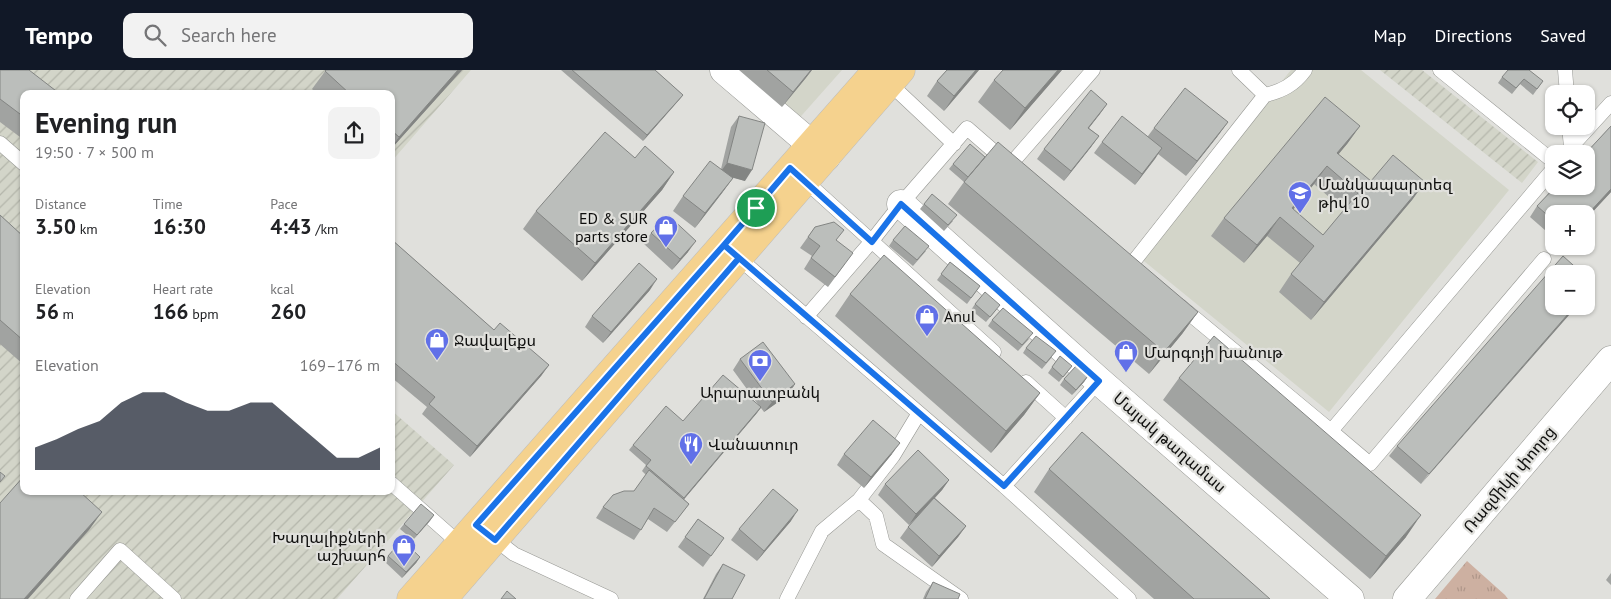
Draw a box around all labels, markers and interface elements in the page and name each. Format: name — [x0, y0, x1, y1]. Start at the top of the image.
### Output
search box — [123, 13, 473, 58]
text: Tempo — [25, 20, 93, 51]
icon: search — [141, 21, 169, 49]
text: Search here — [181, 23, 277, 47]
text: Map — [1374, 24, 1406, 47]
text: Directions — [1434, 24, 1512, 47]
text: Saved — [1540, 24, 1586, 47]
map controls — [1545, 85, 1595, 315]
button: locate — [1545, 85, 1595, 135]
text: Evening run — [35, 104, 177, 141]
button: share — [328, 107, 380, 159]
text: 19:50 · 7 × 500 m — [35, 142, 154, 162]
button: layers — [1545, 145, 1595, 195]
place label: Մանկապարտեզ թիվ 10 — [1318, 174, 1453, 212]
school or university icon: Մանկապարտեզ թիվ 10 — [1287, 180, 1313, 214]
pin — [735, 187, 777, 229]
icon: arrive — [742, 194, 770, 222]
text: Distance — [35, 195, 86, 213]
text: Time — [153, 195, 183, 213]
text: Pace — [270, 195, 298, 213]
button: + — [1545, 205, 1595, 255]
place label: ED & SUR parts store — [575, 208, 648, 246]
text: 3.50 — [35, 213, 76, 240]
text: 16:30 — [153, 213, 206, 240]
text: 4:43 — [270, 213, 312, 240]
shop icon: ED & SUR parts store — [653, 214, 679, 248]
text: km — [76, 220, 98, 238]
text: /km — [312, 220, 338, 238]
button: − — [1545, 265, 1595, 315]
text: Elevation — [35, 280, 91, 298]
text: Heart rate — [153, 280, 213, 298]
text: kcal — [270, 280, 294, 298]
text: 56 — [35, 298, 59, 325]
text: 166 — [153, 298, 188, 325]
text: 260 — [270, 298, 306, 325]
shop icon: Anul — [914, 303, 940, 337]
text: m — [59, 305, 74, 323]
text: bpm — [188, 305, 219, 323]
place label: Anul — [944, 306, 976, 326]
shop icon: Ջավալեքս — [424, 327, 450, 361]
place label: Ջավալեքս — [454, 330, 536, 350]
shop icon: Մարգոյի խանութ — [1113, 339, 1139, 373]
place label: Մարգոյի խանութ — [1144, 342, 1283, 362]
bank icon: Արարատբանկ — [747, 348, 773, 382]
text: Elevation — [35, 355, 99, 375]
text: 169–176 m — [300, 355, 380, 375]
place label: Արարատբանկ — [700, 382, 820, 402]
street label: Մայակ թաղամաս — [1109, 387, 1231, 497]
street label: Ռազմիկի փողոց — [1459, 422, 1559, 536]
restaurant icon: Վանատուր — [678, 431, 704, 465]
place label: Վանատուր — [708, 434, 799, 454]
place label: Խաղալիքների աշխարհ — [272, 527, 386, 565]
shop icon: Խաղալիքների աշխարհ — [391, 533, 417, 567]

